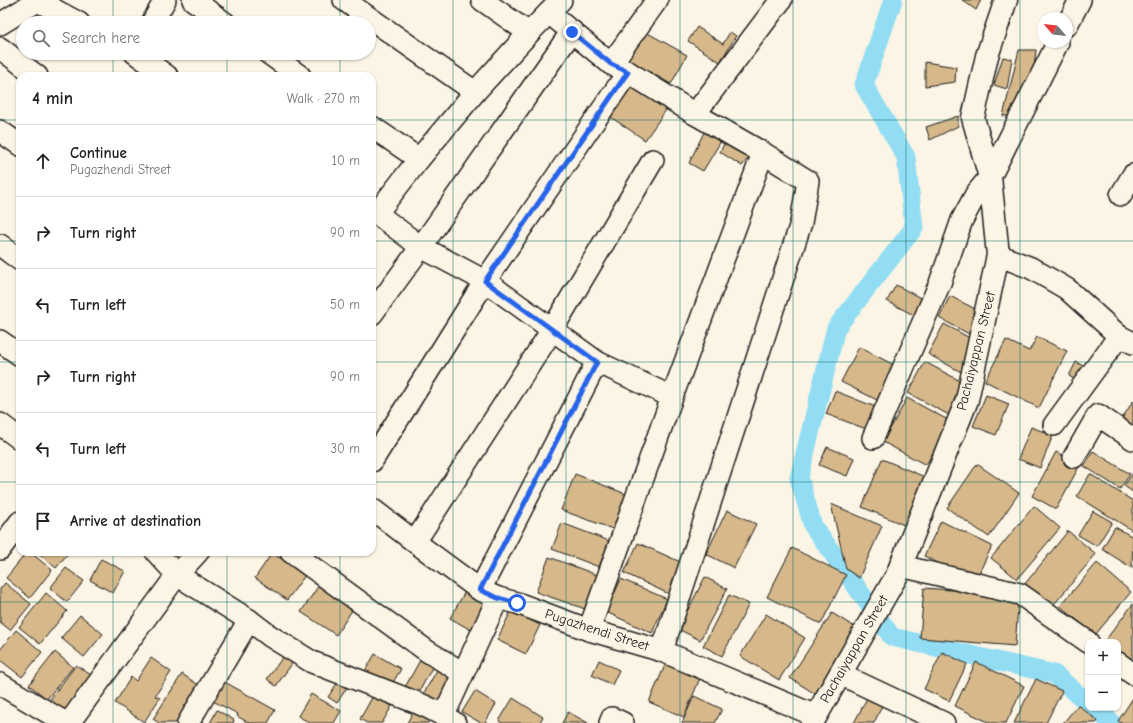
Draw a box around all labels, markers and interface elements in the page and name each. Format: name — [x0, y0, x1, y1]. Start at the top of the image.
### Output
north arrow — [1037, 12, 1073, 48]
search box — [16, 16, 376, 60]
route end — [563, 23, 581, 41]
icon: search — [30, 27, 52, 49]
text: Search here — [62, 29, 140, 47]
text: 4 min — [32, 89, 73, 108]
text: Walk · 270 m — [287, 91, 360, 106]
text: Continue — [70, 144, 127, 162]
icon: ahead — [32, 150, 54, 172]
text: 10 m — [332, 153, 360, 168]
text: Pugazhendi Street — [70, 162, 171, 177]
icon: right — [32, 222, 54, 244]
text: Turn right — [70, 224, 136, 242]
text: 90 m — [330, 225, 360, 240]
street label: Pachaiyappan Street — [953, 289, 999, 412]
icon: left — [32, 294, 54, 316]
text: Turn left — [70, 296, 126, 314]
text: 50 m — [330, 297, 360, 312]
icon: right — [32, 366, 54, 388]
text: Turn right — [70, 368, 136, 386]
text: 90 m — [330, 369, 360, 384]
icon: left — [32, 438, 54, 460]
text: Turn left — [70, 440, 126, 458]
text: 30 m — [330, 441, 360, 456]
icon: arrive — [32, 510, 54, 532]
text: Arrive at destination — [70, 512, 201, 530]
street label: Pachaiyappan Street — [816, 591, 892, 706]
route start — [508, 594, 526, 612]
street label: Pugazhendi Street — [543, 605, 652, 655]
map controls — [1085, 639, 1121, 711]
button: + — [1085, 639, 1121, 675]
button: − — [1085, 675, 1121, 711]

